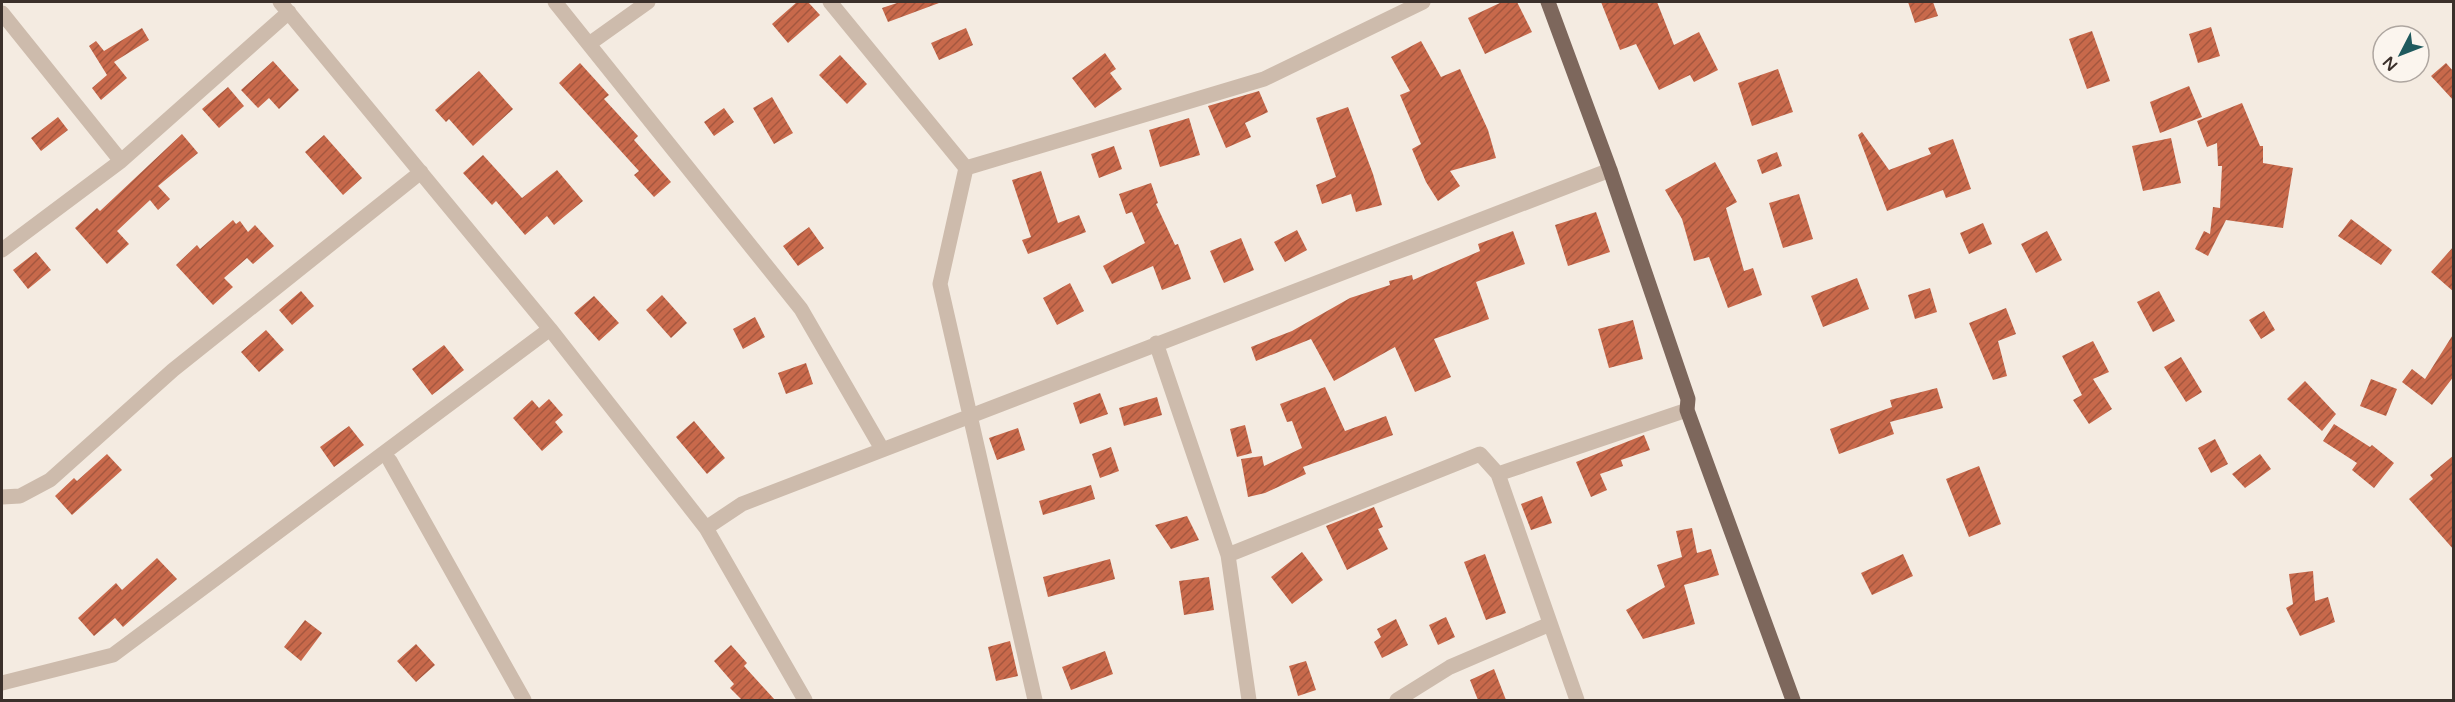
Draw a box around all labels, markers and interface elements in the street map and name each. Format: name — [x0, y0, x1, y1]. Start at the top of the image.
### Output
north arrow — [2371, 24, 2431, 84]
text: N — [2379, 52, 2402, 75]

